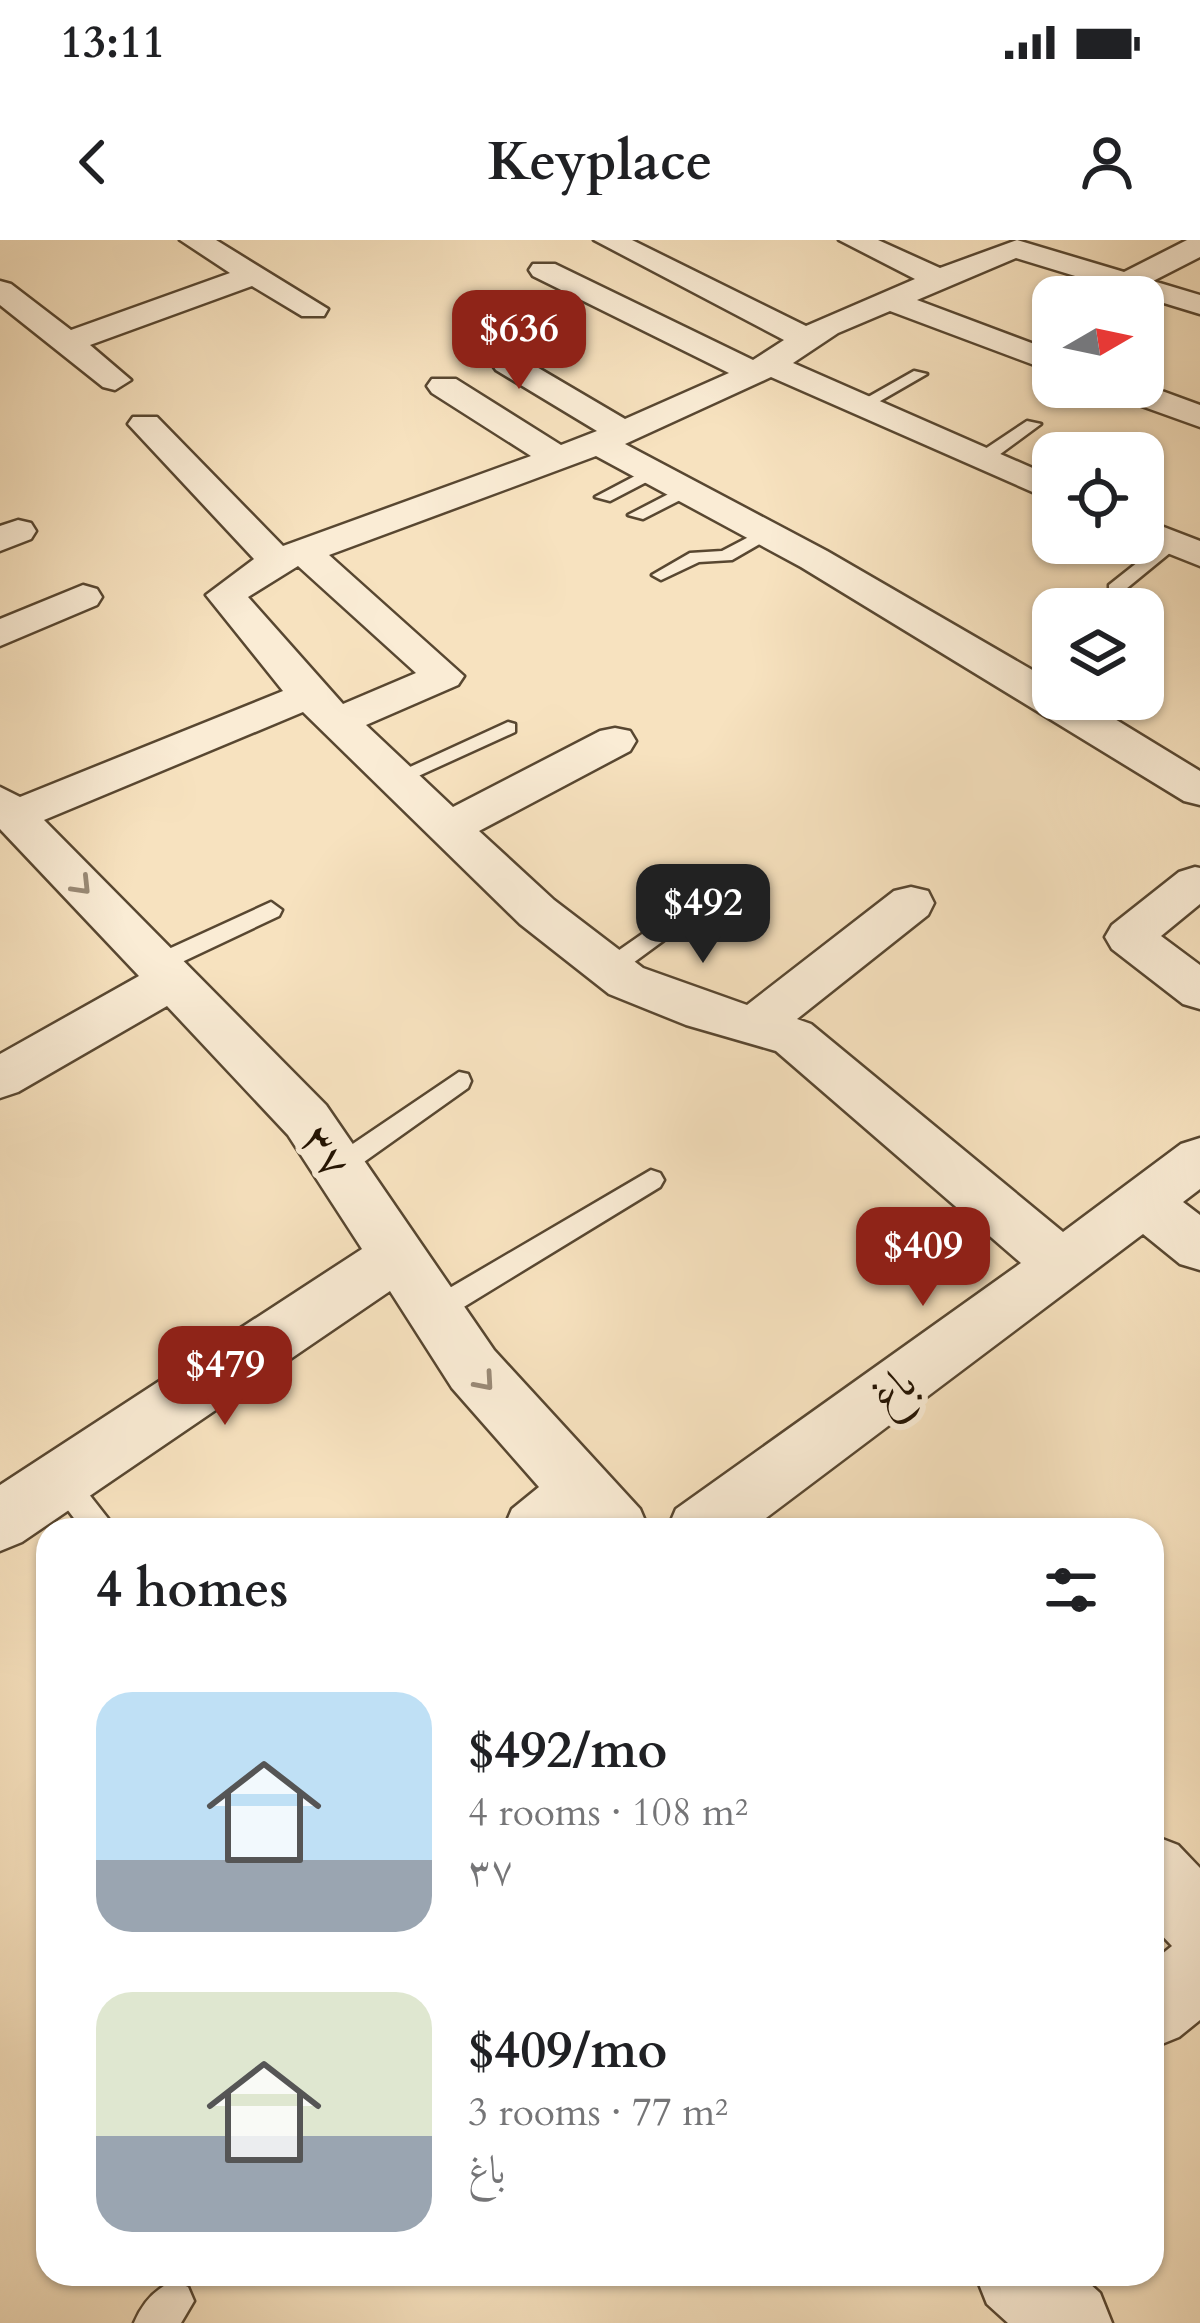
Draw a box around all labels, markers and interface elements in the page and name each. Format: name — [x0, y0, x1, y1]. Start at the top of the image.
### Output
text: 13:11 — [60, 12, 165, 73]
text: Keyplace — [488, 126, 712, 199]
icon: back — [60, 129, 126, 195]
icon: person — [1074, 129, 1140, 195]
north arrow — [1032, 276, 1164, 408]
map controls — [1032, 276, 1164, 720]
pin: $636 — [448, 290, 590, 392]
text: $636 — [479, 302, 559, 355]
button: locate — [1032, 432, 1164, 564]
button: layers — [1032, 588, 1164, 720]
pin: $492 — [632, 864, 774, 966]
one-way arrow — [67, 872, 89, 893]
text: $492 — [663, 876, 743, 929]
street label: ۳۷ — [286, 1112, 366, 1190]
pin: $409 — [852, 1207, 994, 1309]
text: $409 — [883, 1219, 963, 1272]
pin: $479 — [154, 1326, 296, 1428]
text: $479 — [185, 1338, 265, 1391]
street label: باغ — [858, 1352, 932, 1431]
one-way arrow — [471, 1368, 492, 1390]
text: 4 homes — [96, 1555, 288, 1625]
icon: filters — [1038, 1557, 1104, 1623]
text: $492/mo — [468, 1716, 667, 1786]
icon: home — [192, 1740, 336, 1884]
text: 4 rooms · 108 m² — [468, 1786, 748, 1839]
text: ۳۷ — [468, 1844, 514, 1897]
text: $409/mo — [468, 2016, 667, 2086]
icon: home — [192, 2040, 336, 2184]
text: 3 rooms · 77 m² — [468, 2086, 728, 2139]
text: باغ — [468, 2144, 505, 2197]

